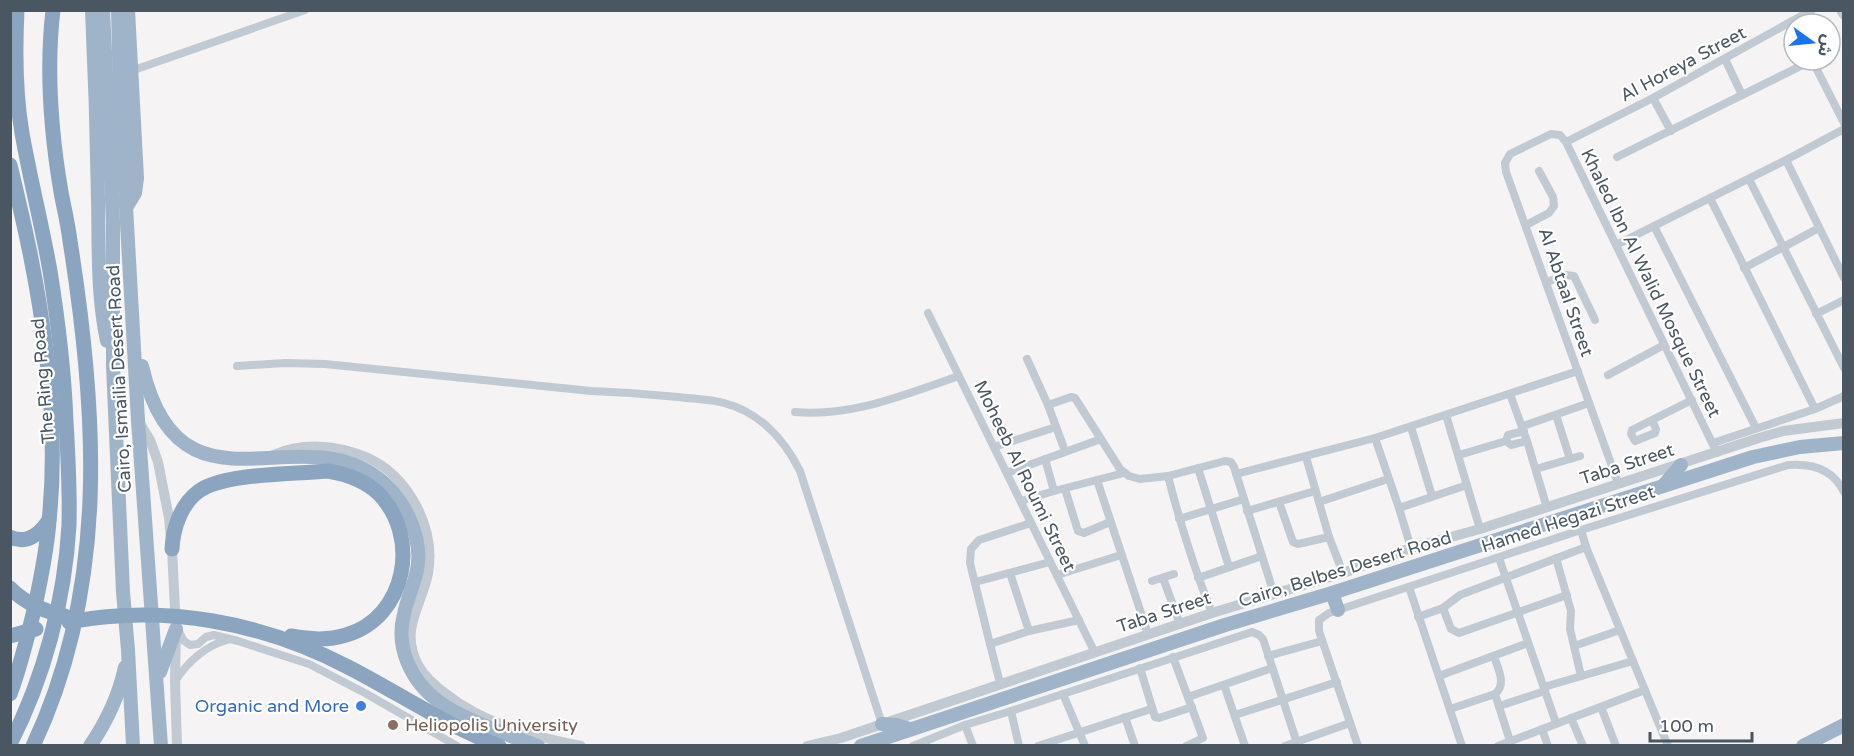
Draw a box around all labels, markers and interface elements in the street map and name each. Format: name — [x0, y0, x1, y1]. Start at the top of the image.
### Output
north arrow — [1782, 12, 1842, 72]
street label: Al Horeya Street — [1616, 22, 1750, 106]
text: ش — [1813, 32, 1838, 59]
street label: Khaled Ibn Al Walid Mosque Street — [1576, 145, 1726, 421]
street label: Al Abtaal Street — [1534, 225, 1598, 359]
street label: Cairo, Ismailia Desert Road — [102, 264, 136, 494]
street label: The Ring Road — [27, 317, 59, 445]
street label: Moheeb Al Roumi Street — [969, 377, 1081, 575]
street label: Taba Street — [1577, 438, 1677, 489]
street label: Hamed Hegazi Street — [1479, 481, 1658, 557]
street label: Cairo, Belbes Desert Road — [1236, 526, 1454, 612]
street label: Taba Street — [1114, 586, 1214, 637]
place label: Organic and More — [195, 695, 349, 717]
marker: Organic and More — [354, 699, 368, 713]
scale bar — [1650, 705, 1752, 743]
place label: Heliopolis University — [405, 714, 578, 736]
text: 100 m — [1659, 715, 1714, 737]
marker: Heliopolis University — [386, 718, 400, 732]

